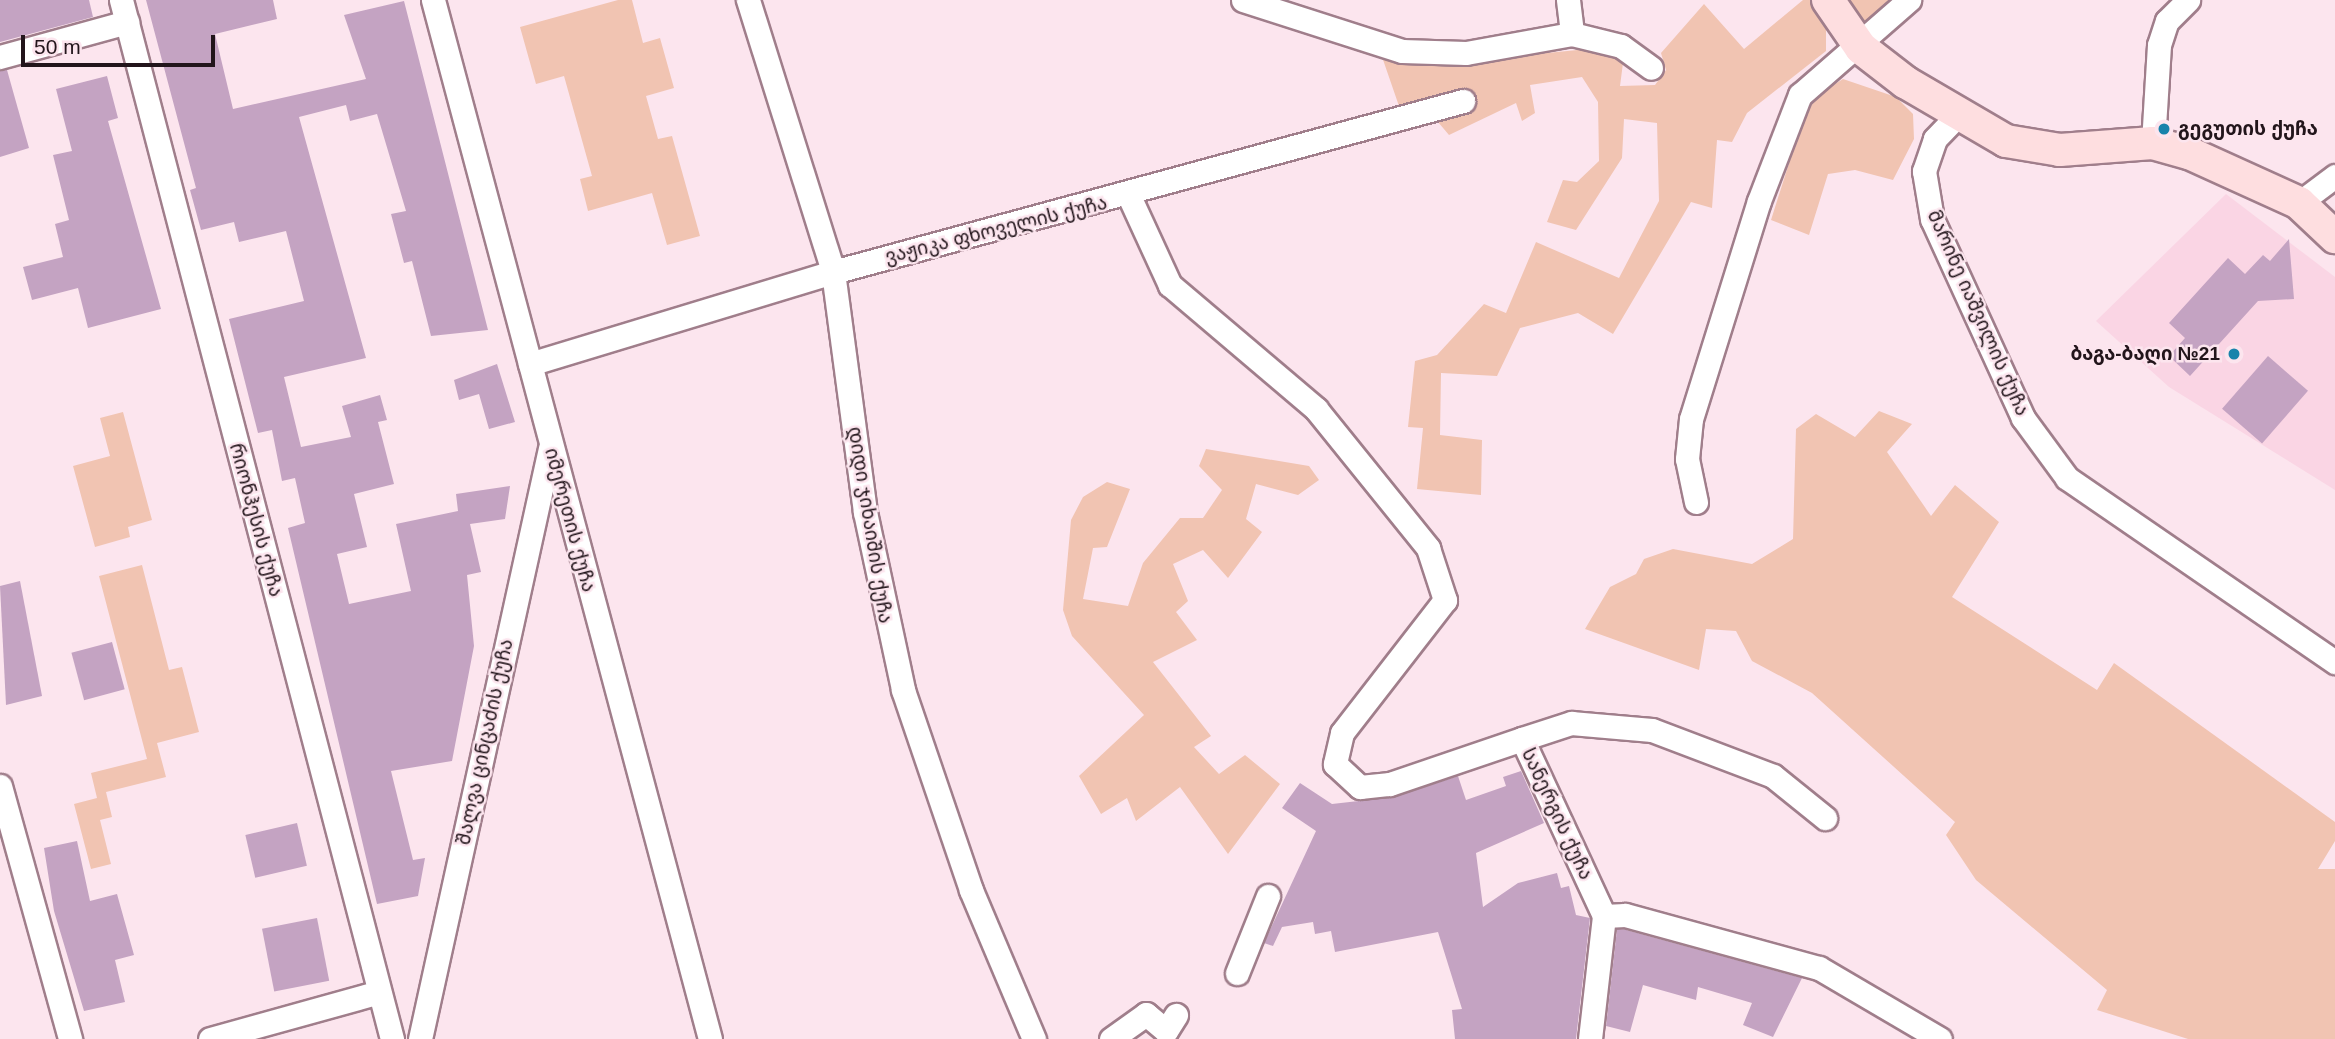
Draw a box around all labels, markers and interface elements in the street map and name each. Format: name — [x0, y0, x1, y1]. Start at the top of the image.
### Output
scale bar — [24, 21, 219, 65]
text: 50 m — [34, 35, 81, 58]
place label: გეგუთის ქუჩა — [2178, 118, 2318, 140]
marker: გეგუთის ქუჩა — [2156, 121, 2172, 137]
street label: ვაჟიკა ფხოველის ქუჩა — [883, 191, 1109, 269]
street label: მარინე იაშვილის ქუჩა — [1922, 207, 2034, 419]
place label: ბაგა-ბაღი №21 — [2070, 343, 2220, 365]
marker: ბაგა-ბაღი №21 — [2226, 346, 2242, 362]
street label: დიდი ჯიხაიშის ქუჩა — [843, 425, 897, 625]
street label: რიონჰესის ქუჩა — [225, 441, 287, 599]
street label: იმერეთის ქუჩა — [540, 445, 600, 595]
street label: შალვა ცინცაძის ქუჩა — [452, 637, 518, 847]
street label: სანერგის ქუჩა — [1517, 745, 1597, 883]

